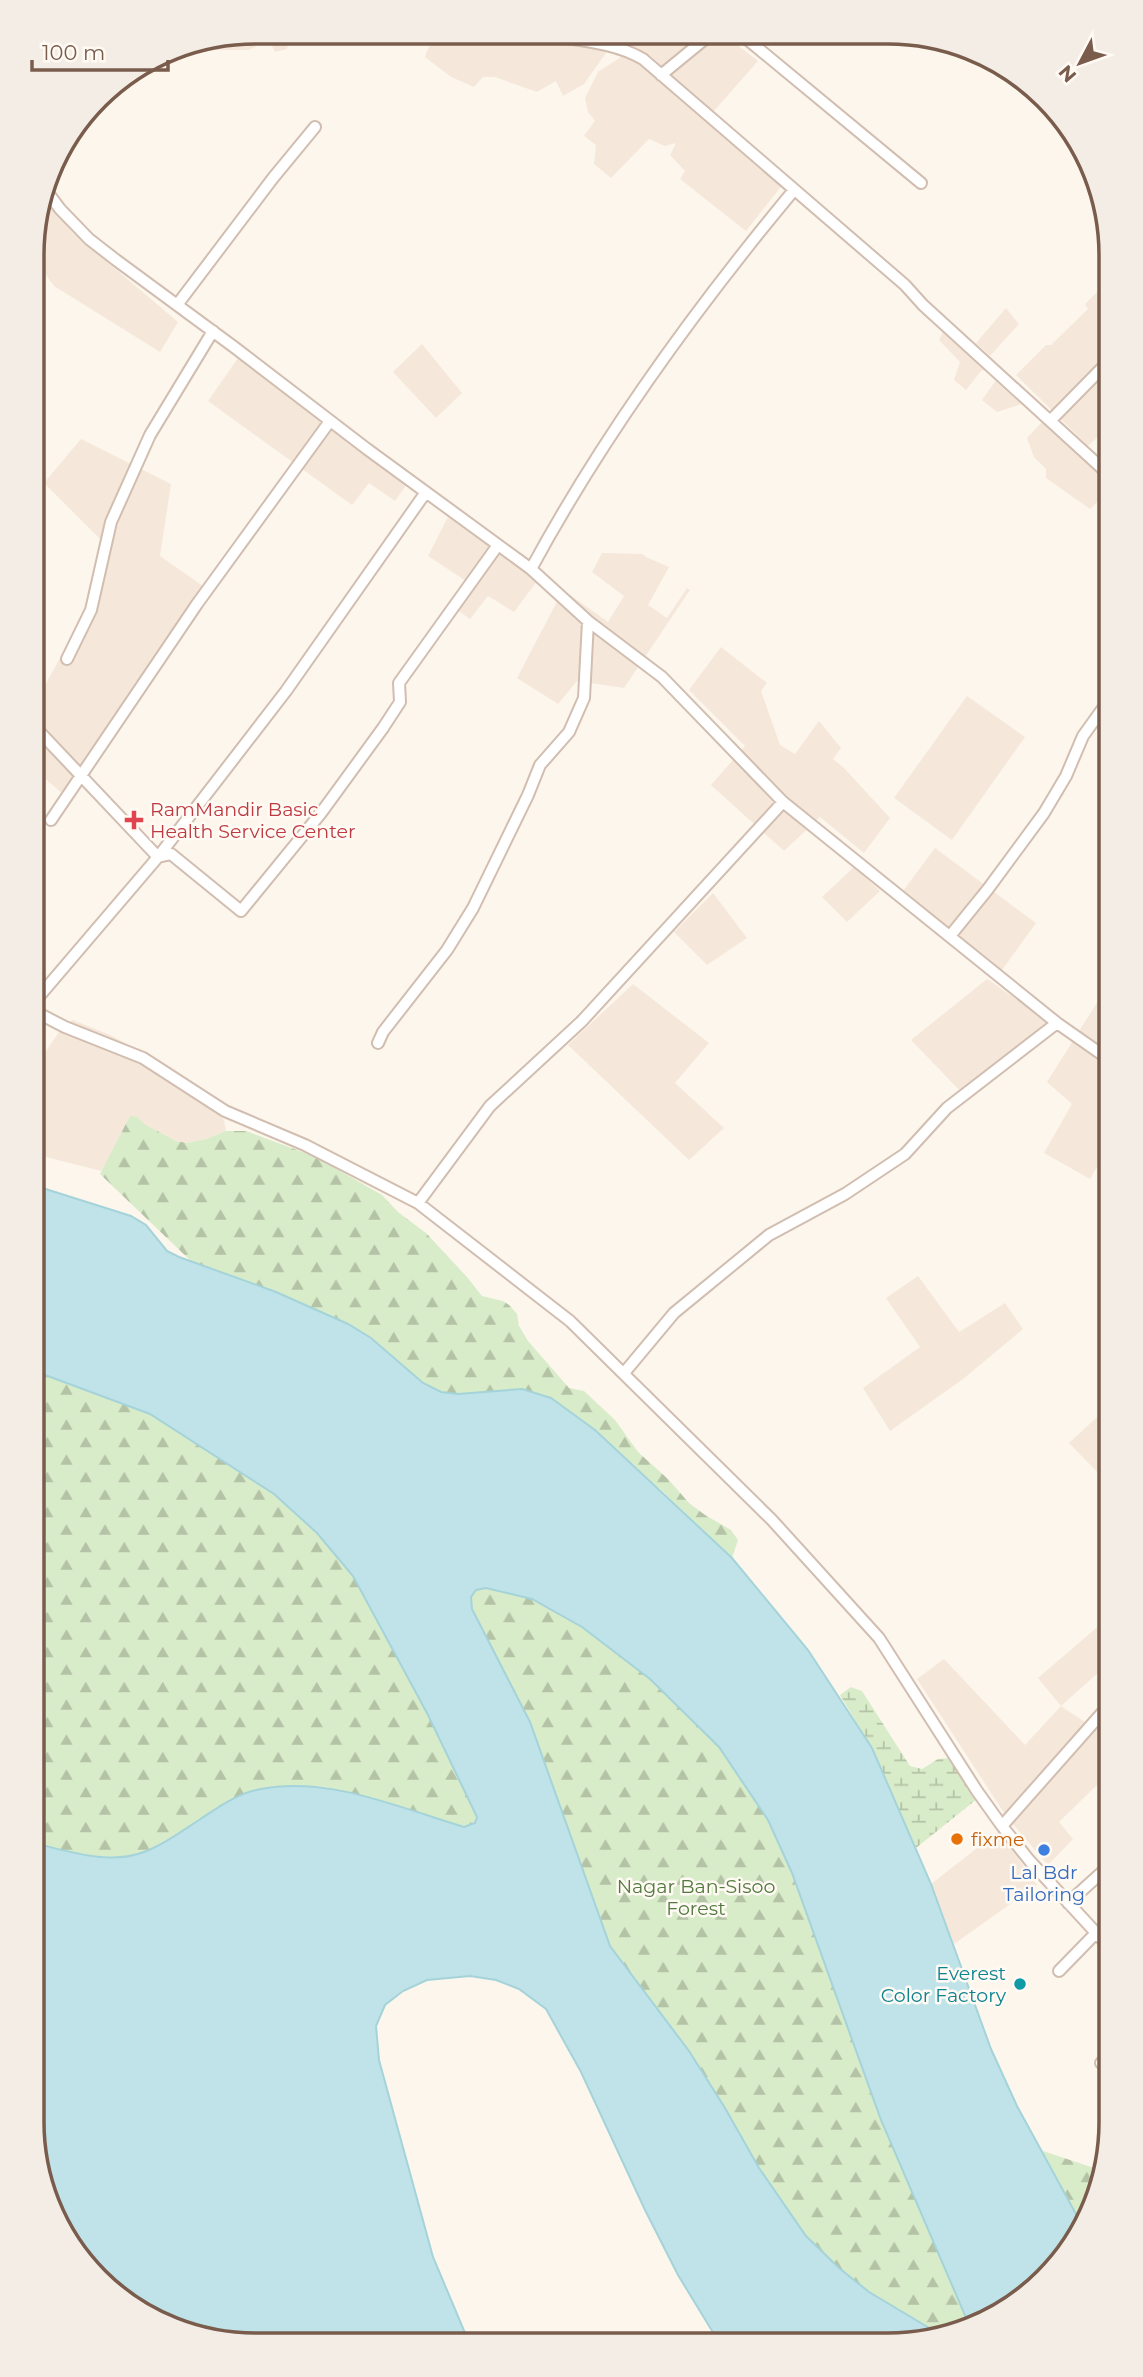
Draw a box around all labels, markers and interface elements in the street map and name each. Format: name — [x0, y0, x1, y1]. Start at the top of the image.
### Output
scale bar — [32, 28, 168, 72]
north arrow — [1045, 28, 1115, 98]
text: 100 m — [42, 40, 105, 65]
text: N — [1054, 60, 1081, 87]
place label: RamMandir Basic Health Service Center — [150, 798, 356, 843]
marker: RamMandir Basic Health Service Center — [124, 810, 144, 830]
place label: fixme — [971, 1828, 1024, 1851]
marker: fixme — [949, 1831, 965, 1847]
marker: Lal Bdr Tailoring — [1036, 1842, 1052, 1858]
place label: Lal Bdr Tailoring — [1003, 1861, 1085, 1906]
park label: Nagar Ban-Sisoo Forest — [617, 1875, 775, 1920]
place label: Everest Color Factory — [881, 1962, 1007, 2007]
marker: Everest Color Factory — [1012, 1976, 1028, 1992]

